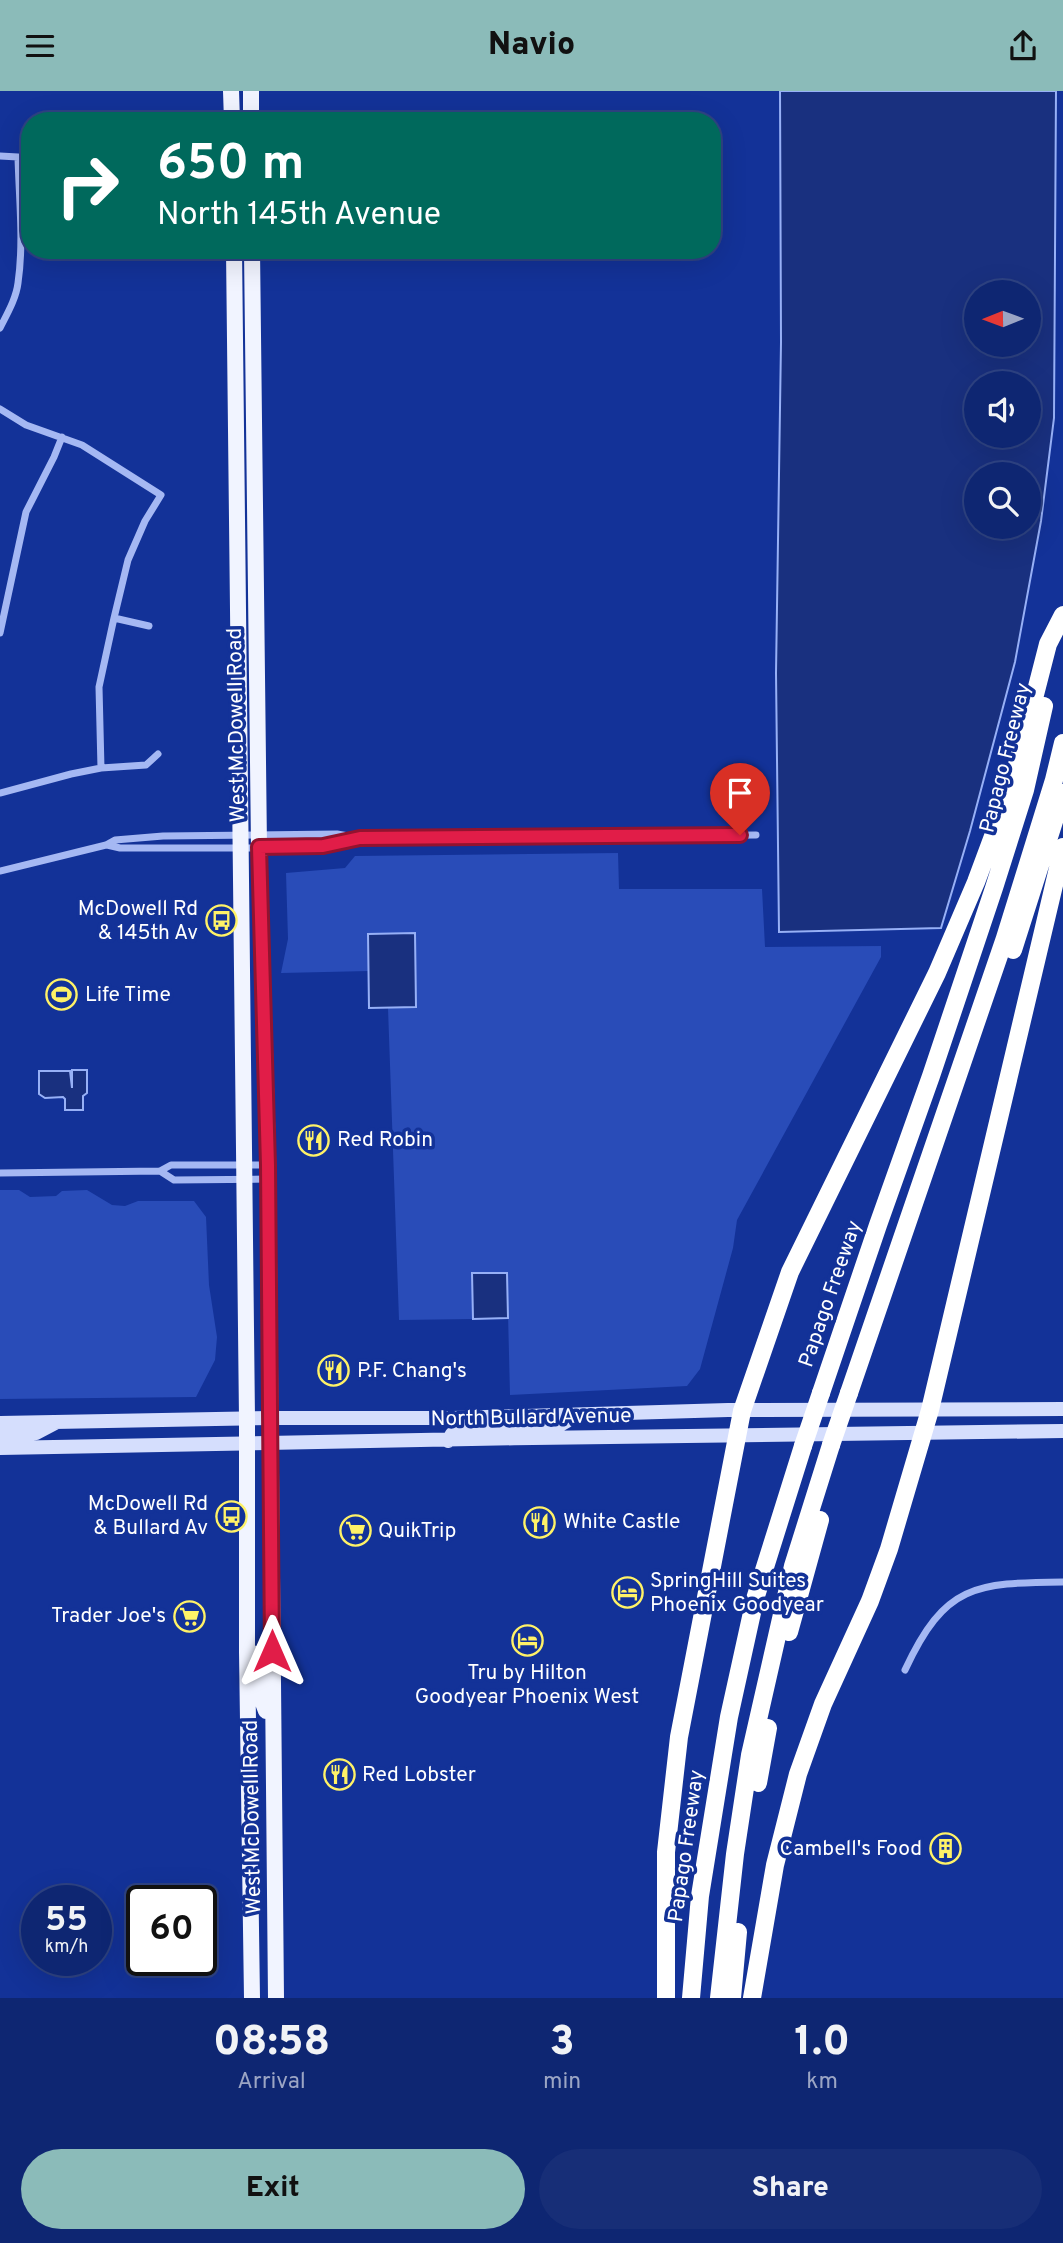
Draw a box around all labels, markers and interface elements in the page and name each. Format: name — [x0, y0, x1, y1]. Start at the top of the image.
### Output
text: Navio — [488, 26, 575, 66]
icon: menu — [21, 27, 59, 65]
icon: share — [1004, 27, 1042, 65]
text: 650 m — [157, 135, 304, 197]
icon: right — [42, 140, 133, 231]
text: North 145th Avenue — [157, 196, 441, 236]
north arrow — [964, 280, 1041, 357]
map controls — [964, 280, 1041, 539]
button: sound — [964, 371, 1041, 448]
button: search — [964, 462, 1041, 539]
street label: West McDowell Road — [222, 628, 252, 822]
street label: Papago Freeway — [974, 680, 1038, 836]
pin — [710, 763, 770, 835]
icon: arrive — [721, 774, 759, 812]
place label: McDowell Rd & 145th Av — [78, 896, 198, 947]
bus stop icon: McDowell Rd & 145th Av — [204, 904, 238, 938]
sports icon: Life Time — [45, 978, 79, 1012]
place label: Life Time — [85, 982, 171, 1009]
restaurant icon: Red Robin — [297, 1123, 331, 1157]
place label: Red Robin — [337, 1127, 433, 1154]
street label: Papago Freeway — [793, 1217, 869, 1371]
restaurant icon: P.F. Chang's — [317, 1354, 351, 1388]
place label: P.F. Chang's — [357, 1358, 467, 1385]
street label: North Bullard Avenue — [430, 1403, 632, 1433]
place label: McDowell Rd & Bullard Av — [88, 1491, 208, 1542]
bus stop icon: McDowell Rd & Bullard Av — [214, 1499, 248, 1533]
restaurant icon: White Castle — [523, 1505, 557, 1539]
place label: White Castle — [563, 1509, 680, 1536]
supermarket icon: QuikTrip — [338, 1514, 372, 1548]
place label: QuikTrip — [378, 1518, 456, 1545]
place label: SpringHill Suites Phoenix Goodyear — [650, 1568, 824, 1619]
hotel icon: SpringHill Suites Phoenix Goodyear — [610, 1576, 644, 1610]
supermarket icon: Trader Joe's — [172, 1599, 206, 1633]
place label: Trader Joe's — [51, 1603, 166, 1630]
position arrow — [235, 1614, 309, 1688]
hotel icon: Tru by Hilton Goodyear Phoenix West — [510, 1624, 544, 1658]
place label: Tru by Hilton Goodyear Phoenix West — [415, 1660, 639, 1711]
street label: West McDowell Road — [238, 1720, 268, 1914]
restaurant icon: Red Lobster — [322, 1758, 356, 1792]
place label: Red Lobster — [362, 1762, 476, 1789]
street label: Papago Freeway — [663, 1768, 711, 1924]
building icon: Cambell's Food — [928, 1832, 962, 1866]
place label: Cambell's Food — [780, 1836, 922, 1863]
speed limit sign: 60 — [126, 1885, 217, 1976]
text: 55 — [45, 1899, 88, 1943]
text: km/h — [45, 1936, 88, 1959]
text: 08:58 — [213, 2017, 330, 2070]
text: 3 — [550, 2017, 575, 2070]
text: 1.0 — [794, 2017, 850, 2070]
text: Arrival — [237, 2068, 306, 2097]
text: min — [543, 2068, 581, 2097]
text: km — [806, 2068, 838, 2097]
button: Exit — [21, 2149, 525, 2229]
button: Share — [539, 2149, 1042, 2229]

